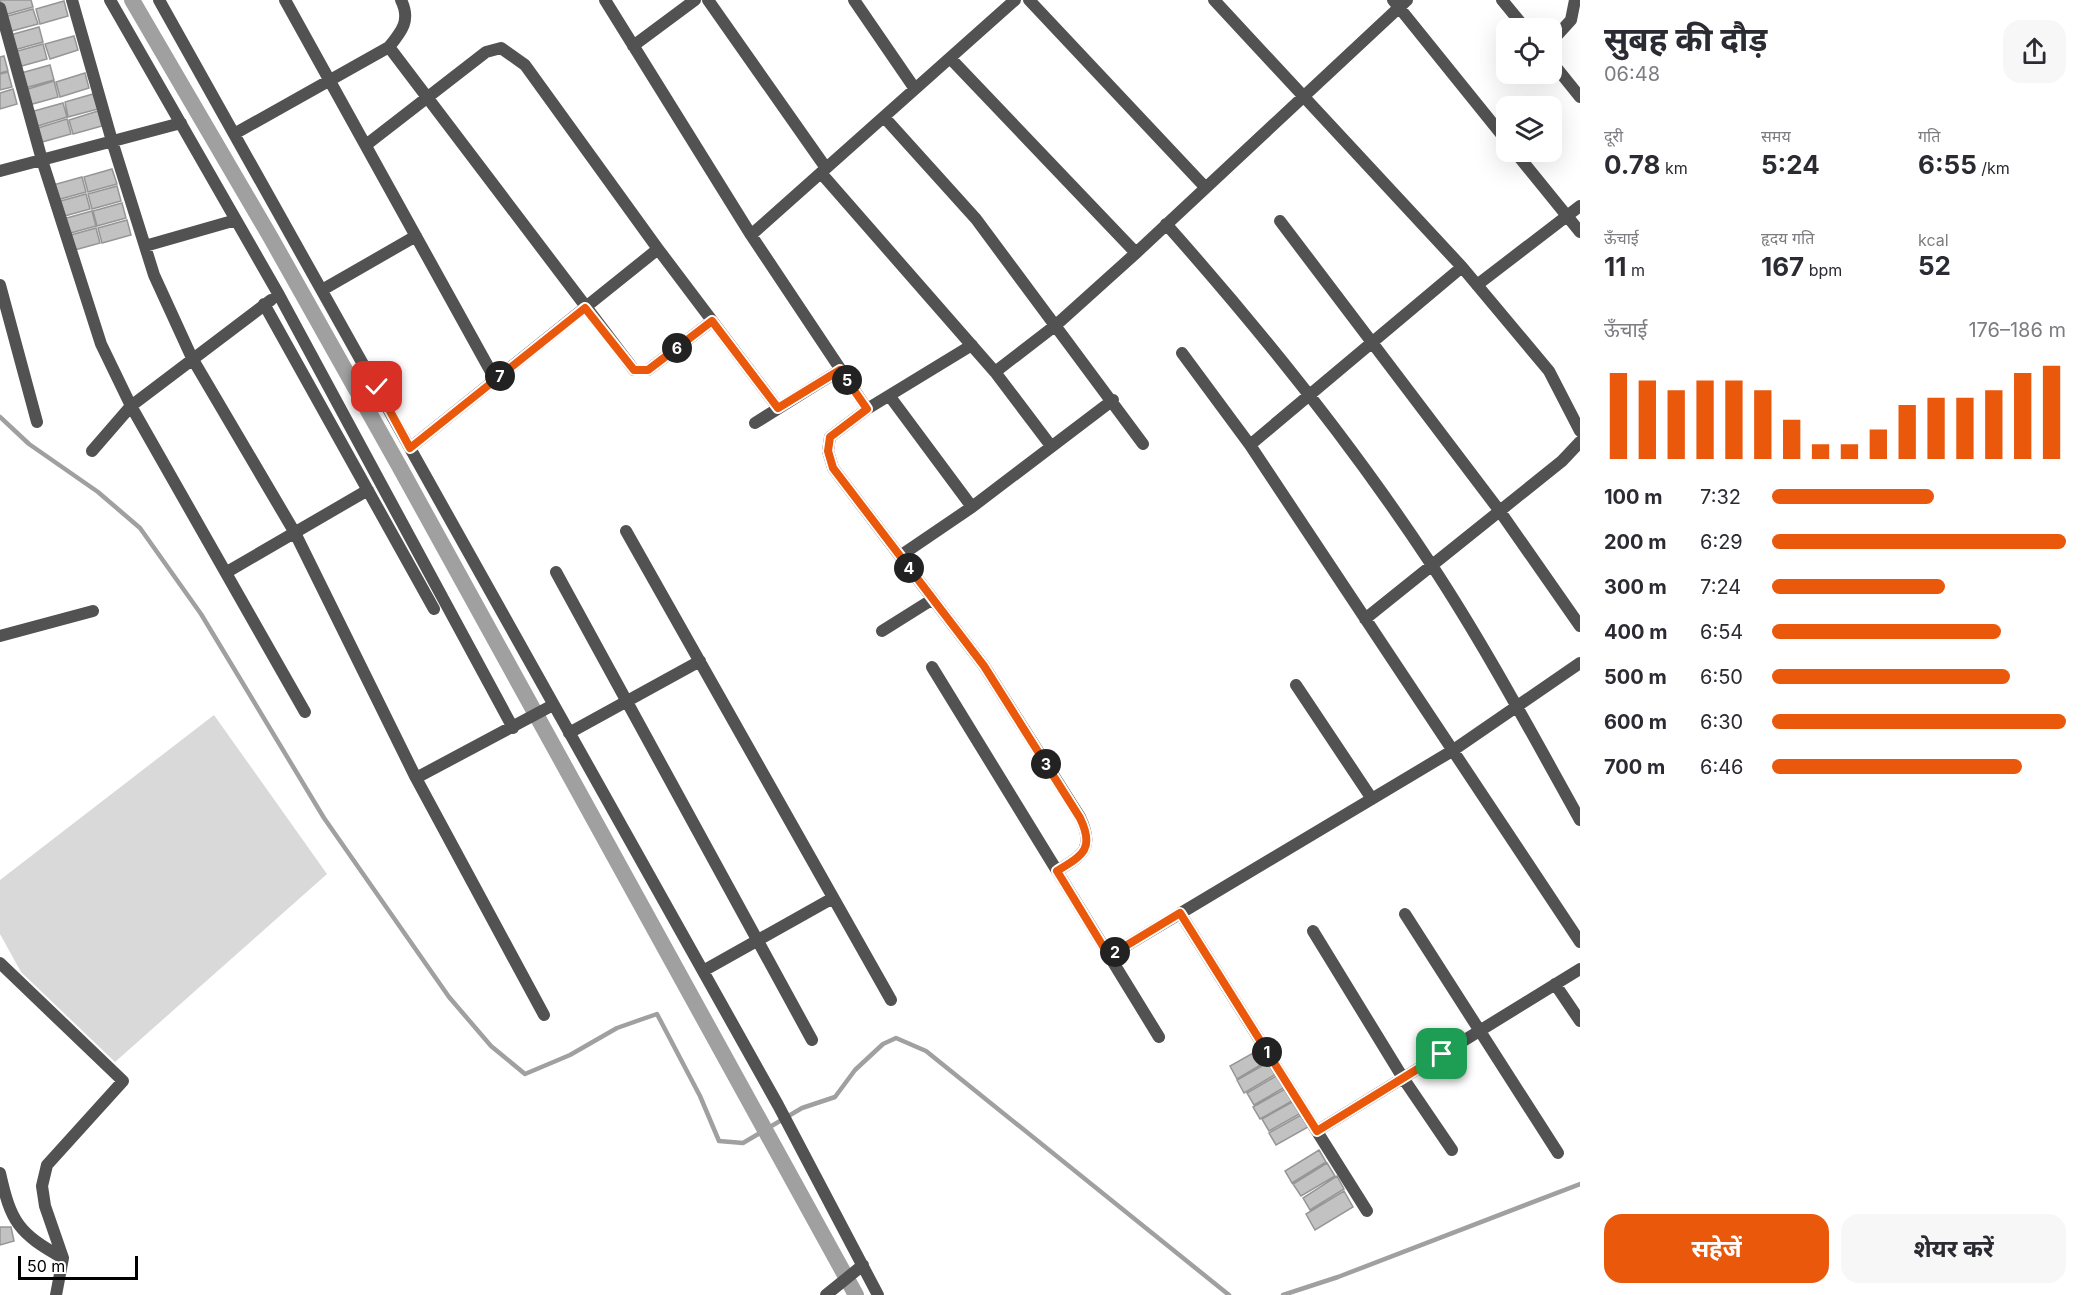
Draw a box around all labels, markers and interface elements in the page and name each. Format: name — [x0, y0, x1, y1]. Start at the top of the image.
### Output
map controls — [1496, 18, 1562, 162]
button: locate — [1496, 18, 1562, 84]
text: सुबह की दौड़ — [1604, 19, 1767, 59]
button: share — [2003, 20, 2066, 83]
text: 06:48 — [1604, 62, 1660, 86]
button: layers — [1496, 96, 1562, 162]
text: दूरी — [1604, 126, 1623, 146]
text: समय — [1761, 126, 1791, 146]
text: गति — [1918, 126, 1940, 146]
text: 0.78 — [1604, 149, 1660, 180]
text: 5:24 — [1761, 149, 1820, 180]
text: 6:55 — [1918, 149, 1977, 180]
text: km — [1660, 158, 1688, 178]
text: /km — [1977, 158, 2010, 178]
text: ऊँचाई — [1604, 228, 1639, 248]
text: हृदय गति — [1761, 228, 1814, 248]
text: kcal — [1918, 230, 1949, 250]
text: 52 — [1918, 250, 1951, 281]
text: 11 — [1604, 251, 1626, 282]
text: 167 — [1761, 251, 1804, 282]
text: m — [1626, 260, 1645, 280]
text: bpm — [1804, 260, 1842, 280]
text: ऊँचाई — [1604, 318, 1647, 342]
text: 176–186 m — [1968, 318, 2066, 342]
pin: 6 — [662, 333, 692, 363]
text: 6 — [672, 338, 682, 358]
pin — [351, 361, 402, 412]
pin: 7 — [485, 361, 515, 391]
pin: 5 — [832, 365, 862, 395]
text: 7 — [495, 366, 505, 386]
icon: check — [360, 370, 393, 403]
text: 5 — [842, 370, 852, 390]
text: 100 m — [1604, 485, 1663, 509]
text: 7:32 — [1700, 485, 1741, 509]
text: 200 m — [1604, 530, 1667, 554]
text: 6:29 — [1700, 530, 1743, 554]
pin: 4 — [894, 553, 924, 583]
text: 4 — [904, 558, 914, 578]
text: 300 m — [1604, 575, 1667, 599]
text: 7:24 — [1700, 575, 1741, 599]
text: 400 m — [1604, 620, 1668, 644]
text: 6:54 — [1700, 620, 1743, 644]
text: 500 m — [1604, 665, 1667, 689]
text: 6:50 — [1700, 665, 1743, 689]
text: 600 m — [1604, 710, 1667, 734]
text: 6:30 — [1700, 710, 1743, 734]
pin: 3 — [1031, 749, 1061, 779]
text: 3 — [1041, 754, 1051, 774]
text: 700 m — [1604, 755, 1665, 779]
text: 6:46 — [1700, 755, 1744, 779]
pin: 2 — [1100, 937, 1130, 967]
text: 2 — [1110, 942, 1120, 962]
pin — [1416, 1028, 1467, 1079]
pin: 1 — [1252, 1037, 1282, 1067]
icon: arrive — [1425, 1037, 1458, 1070]
text: 1 — [1264, 1042, 1270, 1062]
button: सहेजें — [1604, 1214, 1829, 1283]
button: शेयर करें — [1841, 1214, 2066, 1283]
scale bar — [18, 1253, 138, 1280]
text: 50 m — [27, 1256, 65, 1276]

